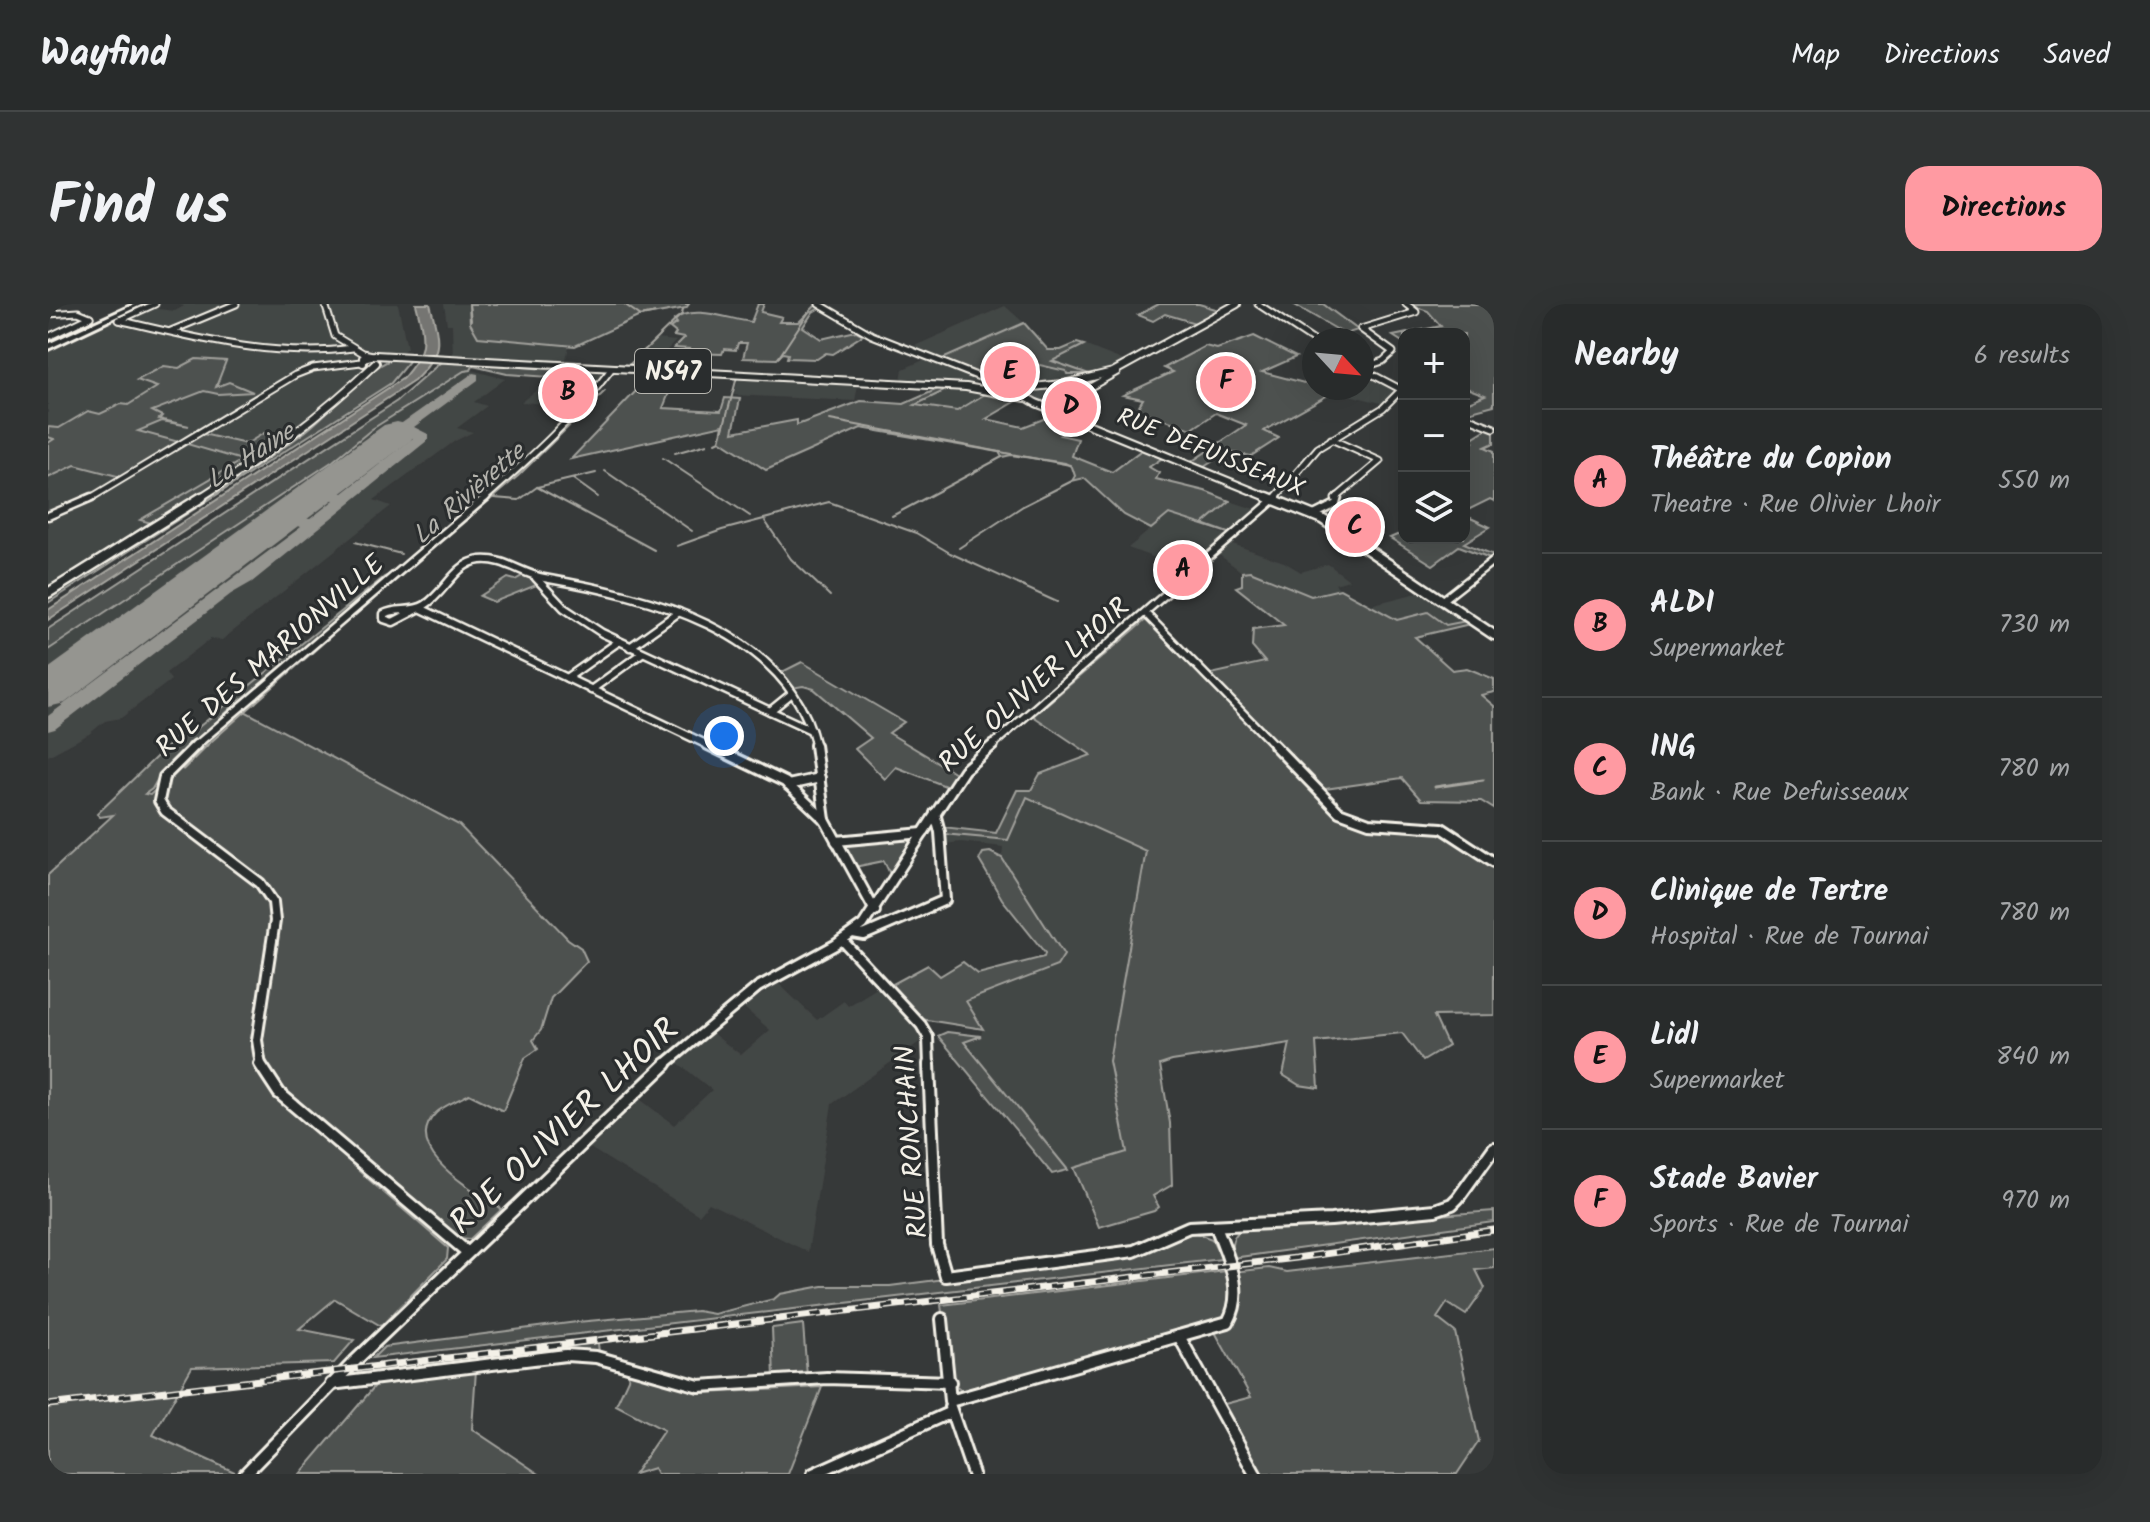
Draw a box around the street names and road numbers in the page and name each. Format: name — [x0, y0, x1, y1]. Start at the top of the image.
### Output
road number: N547 — [635, 349, 711, 393]
street label: RUE DEFUISSEAUX — [1111, 398, 1311, 509]
street label: RUE DES MARIONVILLE — [146, 544, 396, 770]
street label: RUE OLIVIER LHOIR — [928, 587, 1141, 785]
street label: RUE OLIVIER LHOIR — [438, 1006, 693, 1249]
street label: RUE RONCHAIN — [883, 1044, 942, 1240]

